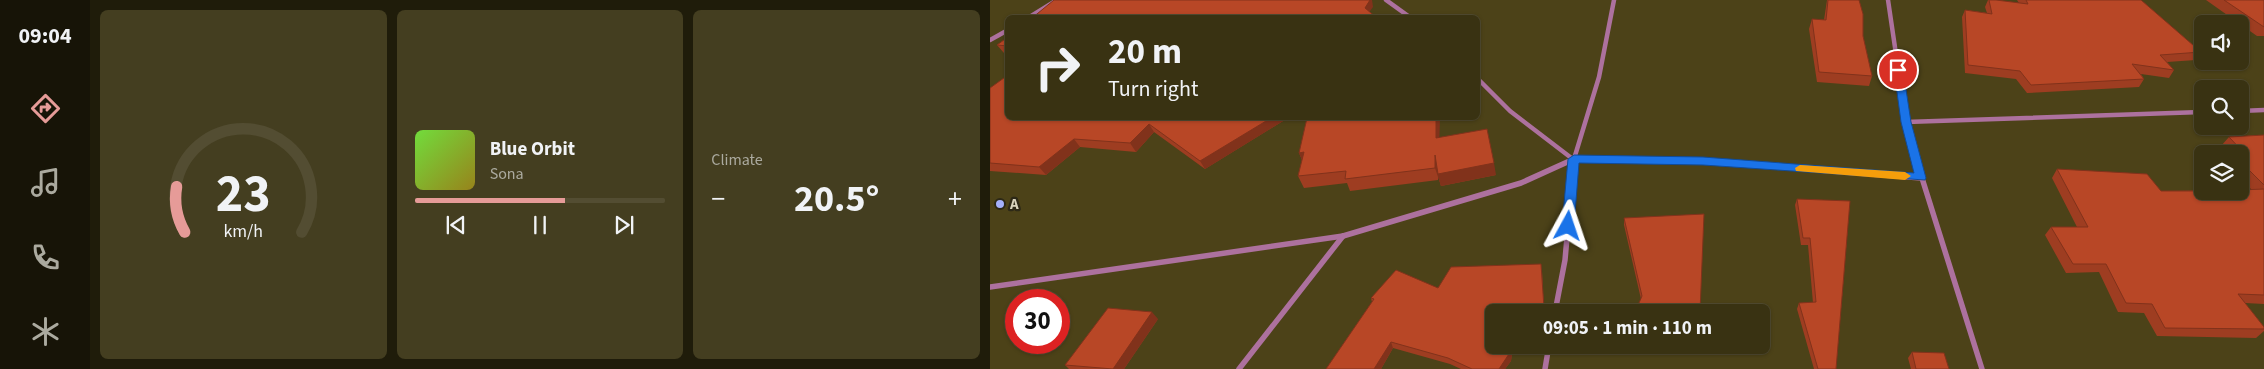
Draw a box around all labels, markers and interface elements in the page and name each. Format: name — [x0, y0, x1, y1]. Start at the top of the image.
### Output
map controls — [2194, 15, 2249, 200]
button: sound — [2194, 15, 2249, 70]
text: 09:04 — [18, 20, 72, 52]
text: 20 m — [1108, 27, 1182, 77]
icon: right — [1025, 35, 1090, 100]
pin — [1877, 49, 1919, 91]
icon: arrive — [1884, 56, 1912, 84]
text: Turn right — [1108, 73, 1198, 105]
button: search — [2194, 80, 2249, 135]
icon: directions — [28, 91, 63, 126]
text: Blue Orbit — [490, 136, 575, 163]
button: layers — [2194, 145, 2249, 200]
text: Climate — [711, 149, 763, 171]
text: 23 — [216, 158, 271, 232]
text: Sona — [490, 163, 524, 185]
icon: music — [28, 165, 63, 200]
text: 20.5° — [794, 172, 879, 226]
text: − — [711, 179, 725, 219]
text: + — [948, 179, 962, 219]
place label: A — [1009, 194, 1019, 215]
marker: A — [994, 198, 1006, 210]
position arrow — [1541, 199, 1593, 251]
icon: previous — [442, 211, 470, 239]
icon: pause — [526, 211, 554, 239]
icon: next — [610, 211, 638, 239]
text: km/h — [224, 219, 263, 244]
icon: phone — [28, 240, 63, 275]
speed limit sign: 30 — [1005, 289, 1070, 354]
icon: climate — [28, 314, 63, 349]
text: 09:05 · 1 min · 110 m — [1543, 315, 1712, 342]

